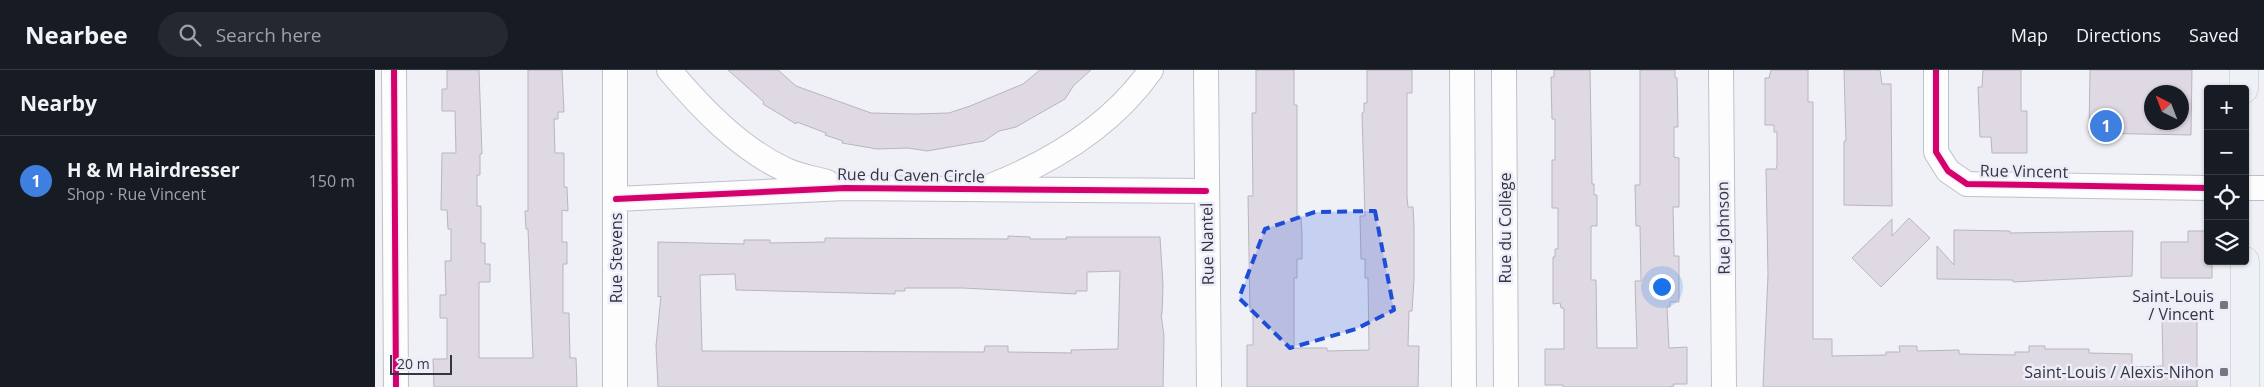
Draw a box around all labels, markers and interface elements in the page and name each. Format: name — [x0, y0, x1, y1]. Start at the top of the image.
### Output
search box — [158, 12, 508, 57]
text: Nearbee — [25, 18, 128, 51]
icon: search — [176, 21, 204, 49]
text: Search here — [216, 22, 322, 48]
text: Map — [2011, 23, 2048, 47]
text: Directions — [2076, 23, 2161, 47]
text: Saved — [2189, 23, 2239, 47]
north arrow — [2144, 85, 2189, 130]
map controls — [2204, 85, 2249, 265]
button: + — [2204, 85, 2249, 130]
text: Nearby — [20, 89, 97, 117]
pin: 1 — [2090, 107, 2122, 145]
button: − — [2204, 130, 2249, 175]
text: H & M Hairdresser — [67, 157, 240, 183]
street label: Rue Vincent — [1980, 159, 2069, 183]
street label: Rue du Caven Circle — [837, 163, 985, 187]
text: 1 — [31, 170, 41, 192]
text: 150 m — [309, 170, 355, 192]
street label: Rue du Collège — [1494, 172, 1516, 284]
button: locate — [2204, 175, 2249, 220]
street label: Rue Johnson — [1711, 181, 1735, 275]
text: Shop · Rue Vincent — [67, 183, 206, 205]
street label: Rue Nantel — [1195, 203, 1219, 285]
street label: Rue Stevens — [605, 213, 627, 303]
button: layers — [2204, 220, 2249, 265]
your location — [1649, 274, 1675, 300]
place label: Saint-Louis / Vincent — [2132, 285, 2214, 325]
marker: Saint-Louis / Vincent — [2218, 299, 2230, 311]
scale bar — [390, 352, 453, 375]
text: 20 m — [397, 354, 430, 373]
place label: Saint-Louis / Alexis-Nihon — [2024, 361, 2214, 383]
marker: Saint-Louis / Alexis-Nihon — [2218, 366, 2230, 378]

